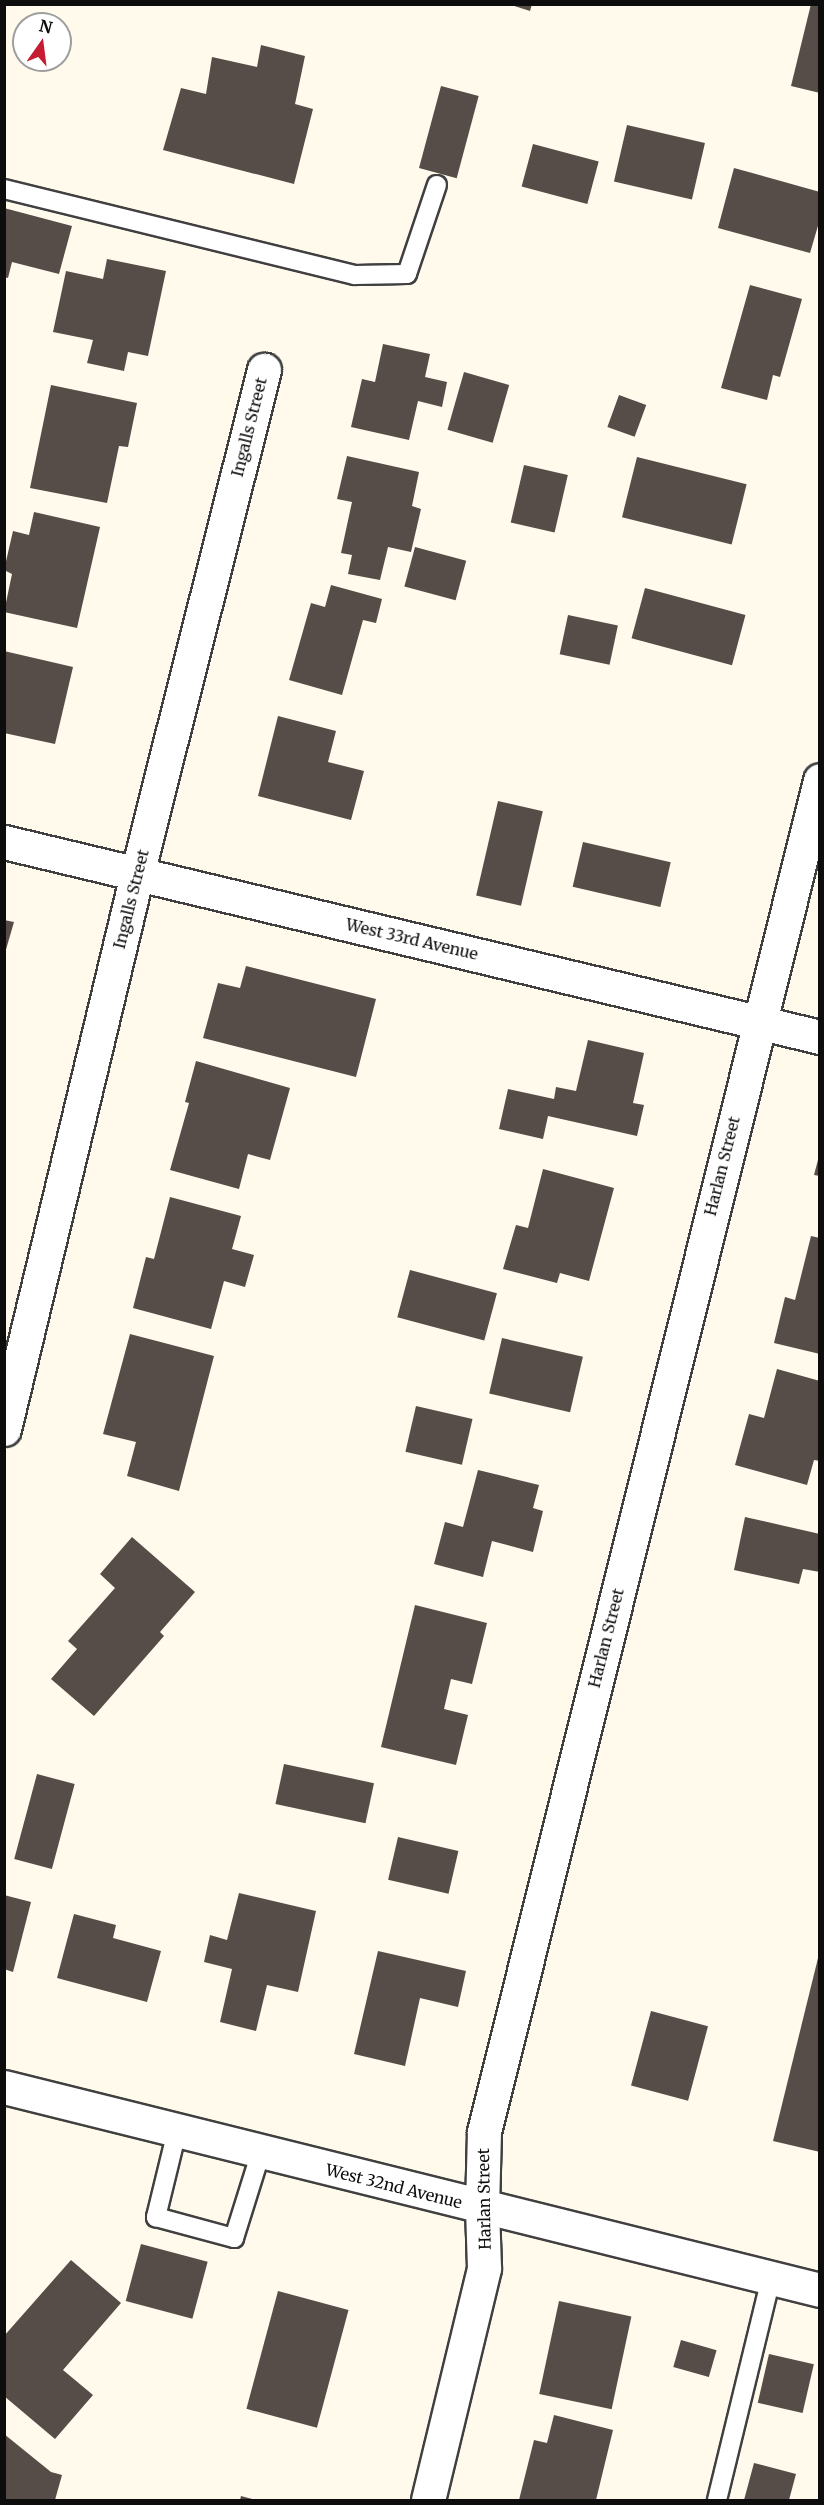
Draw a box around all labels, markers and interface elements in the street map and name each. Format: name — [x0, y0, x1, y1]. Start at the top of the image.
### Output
north arrow — [12, 12, 72, 72]
text: N — [37, 15, 54, 38]
street label: Ingalls Street — [227, 375, 271, 479]
street label: Ingalls Street — [109, 847, 153, 951]
street label: West 33rd Avenue — [344, 914, 480, 964]
street label: Harlan Street — [700, 1114, 744, 1218]
street label: Harlan Street — [584, 1586, 628, 1690]
street label: Harlan Street — [474, 2148, 494, 2250]
street label: West 32nd Avenue — [324, 2160, 464, 2212]

